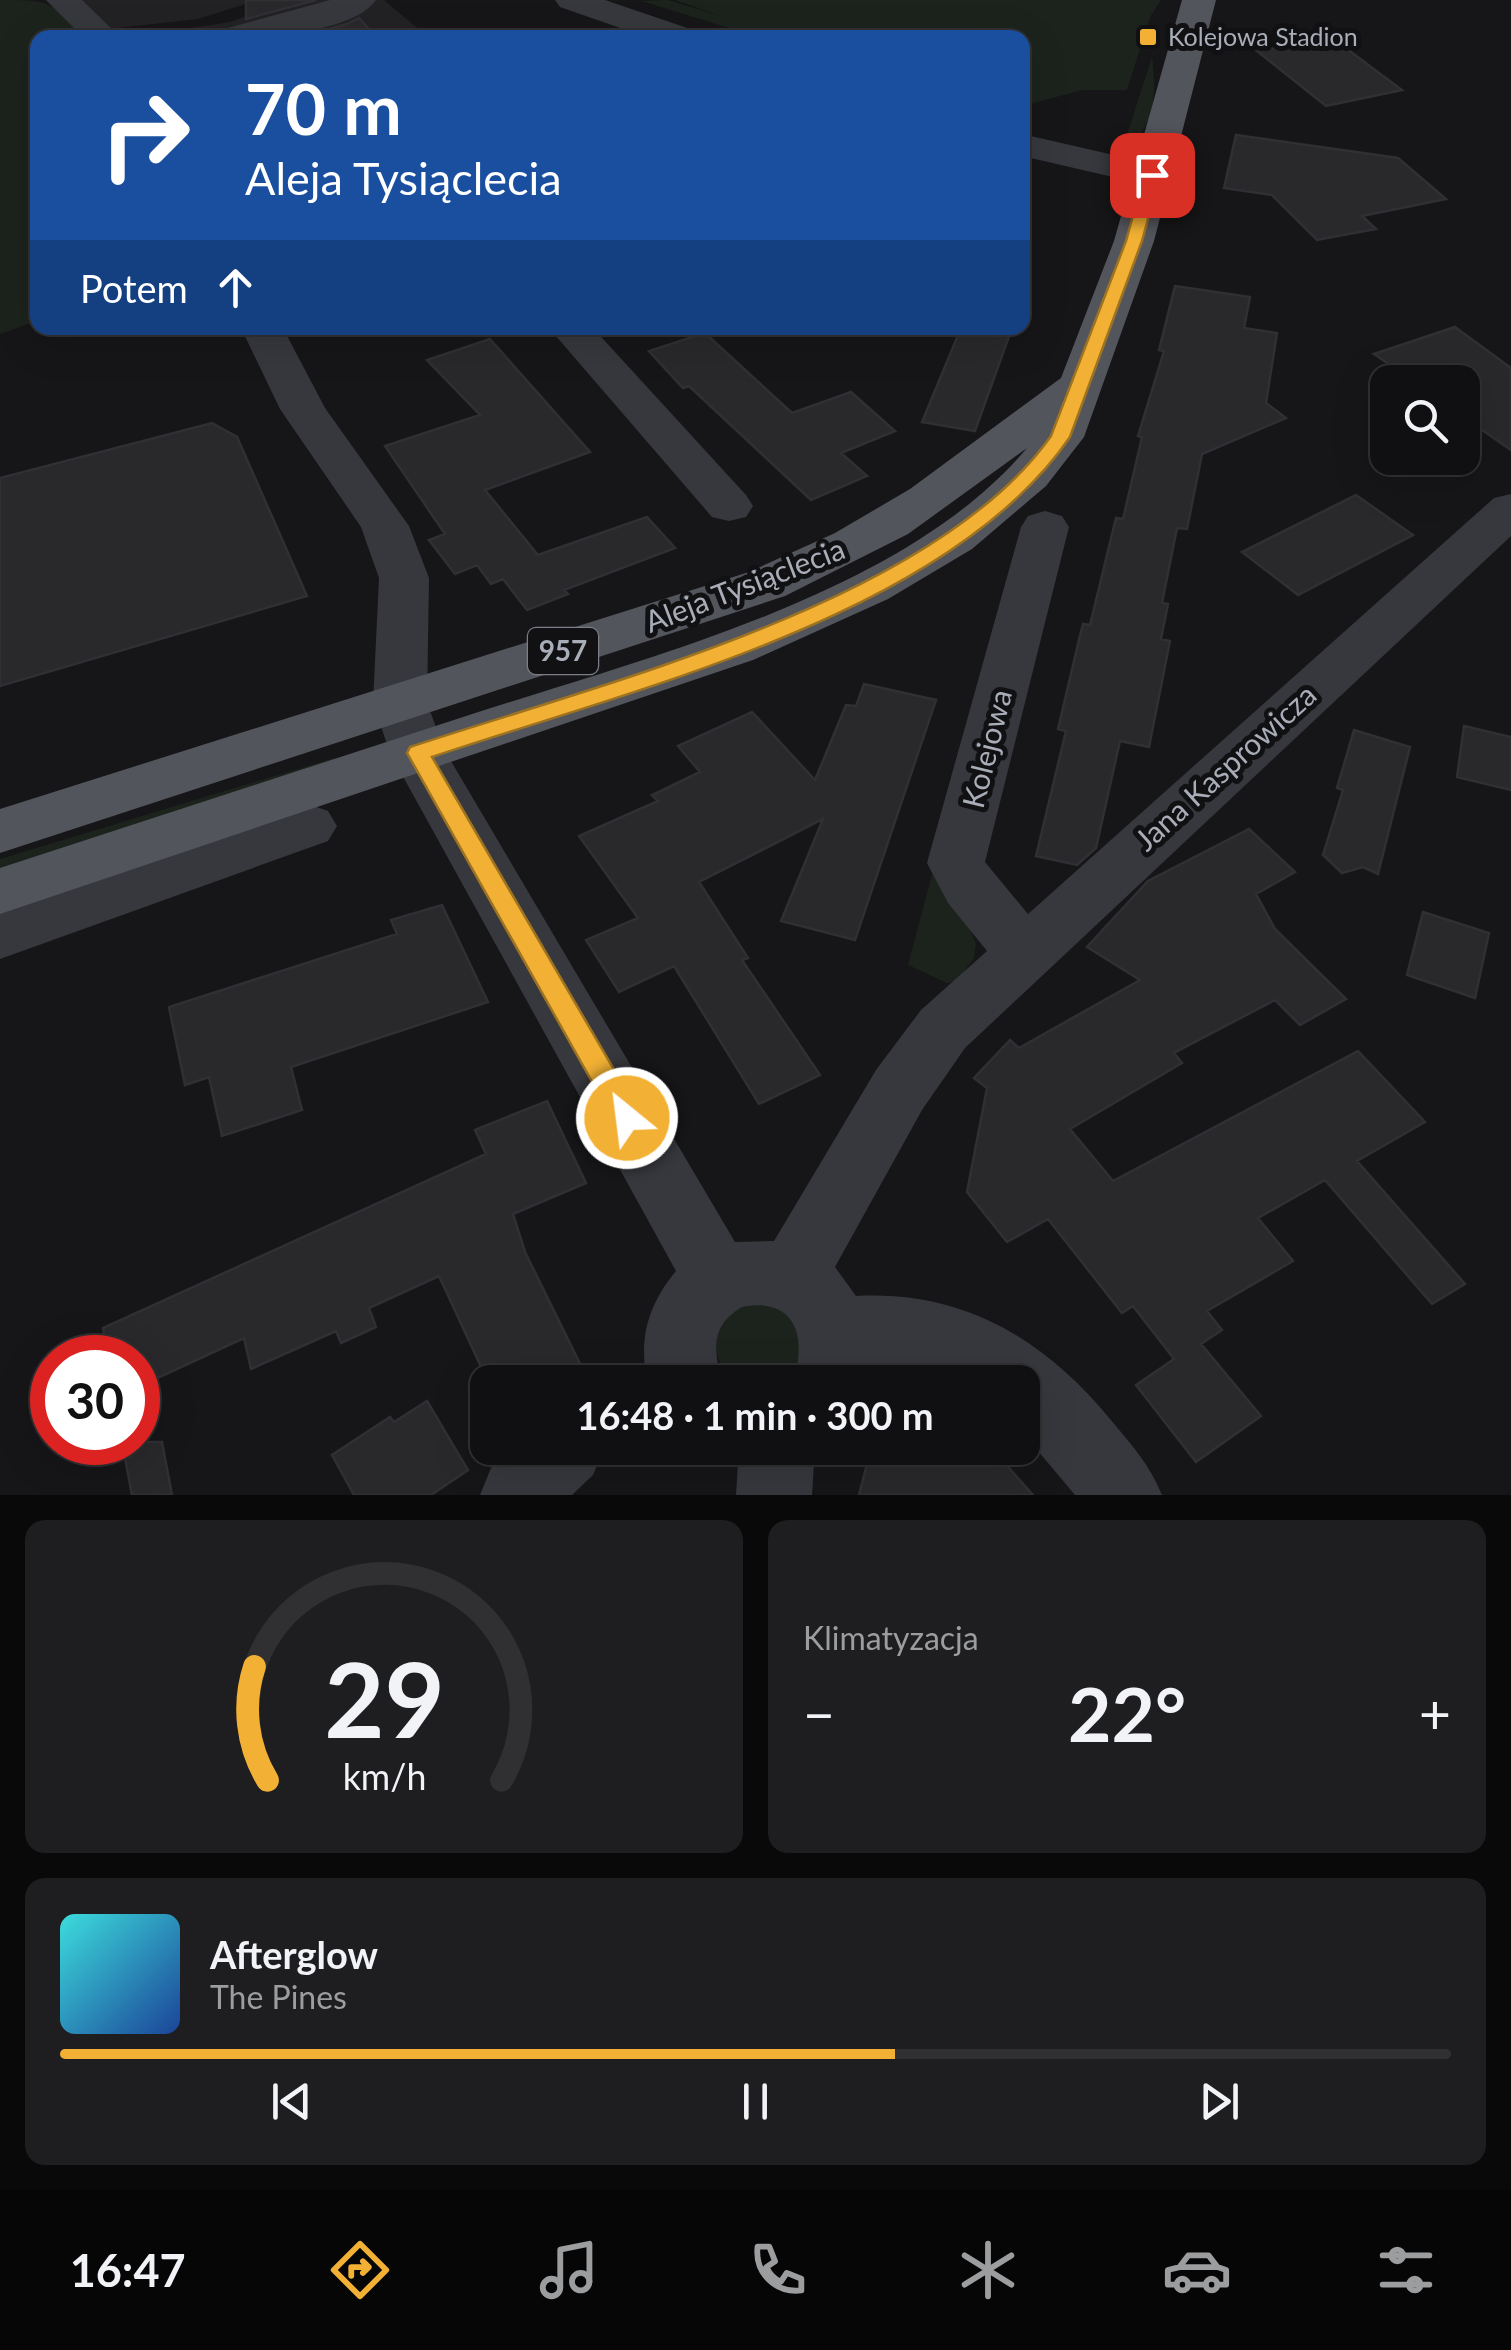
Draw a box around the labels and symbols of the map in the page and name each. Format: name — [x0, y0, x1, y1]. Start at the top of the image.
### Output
place label: Kolejowa Stadion — [1168, 21, 1358, 51]
marker: Kolejowa Stadion — [1137, 26, 1159, 48]
pin — [1110, 133, 1195, 218]
street label: Aleja Tysiąclecia — [639, 529, 849, 639]
road number: 957 — [528, 628, 598, 674]
street label: Jana Kasprowicza — [1127, 676, 1323, 857]
street label: Kolejowa — [954, 685, 1018, 812]
position arrow — [575, 1066, 679, 1170]
speed limit sign: 30 — [30, 1335, 160, 1465]

